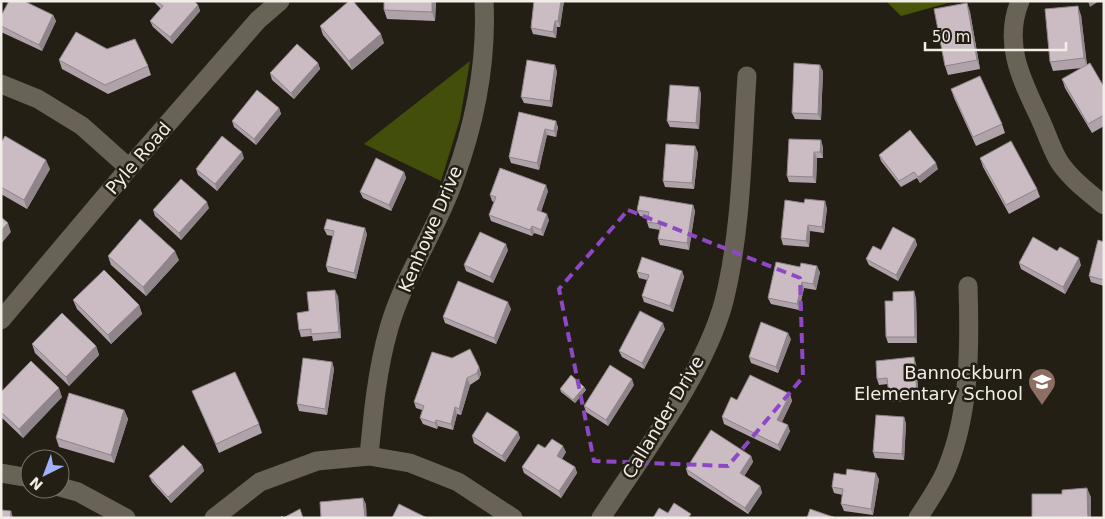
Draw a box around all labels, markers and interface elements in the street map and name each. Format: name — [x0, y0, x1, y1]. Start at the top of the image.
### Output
scale bar — [925, 20, 1066, 52]
text: 50 m — [932, 28, 970, 46]
street label: Pyle Road — [101, 118, 175, 198]
street label: Kenhowe Drive — [394, 163, 466, 295]
street label: Callander Drive — [618, 352, 708, 482]
place label: Bannockburn Elementary School — [854, 362, 1023, 404]
school or university icon: Bannockburn Elementary School — [1027, 367, 1057, 406]
north arrow — [20, 449, 70, 499]
text: N — [27, 474, 46, 494]

